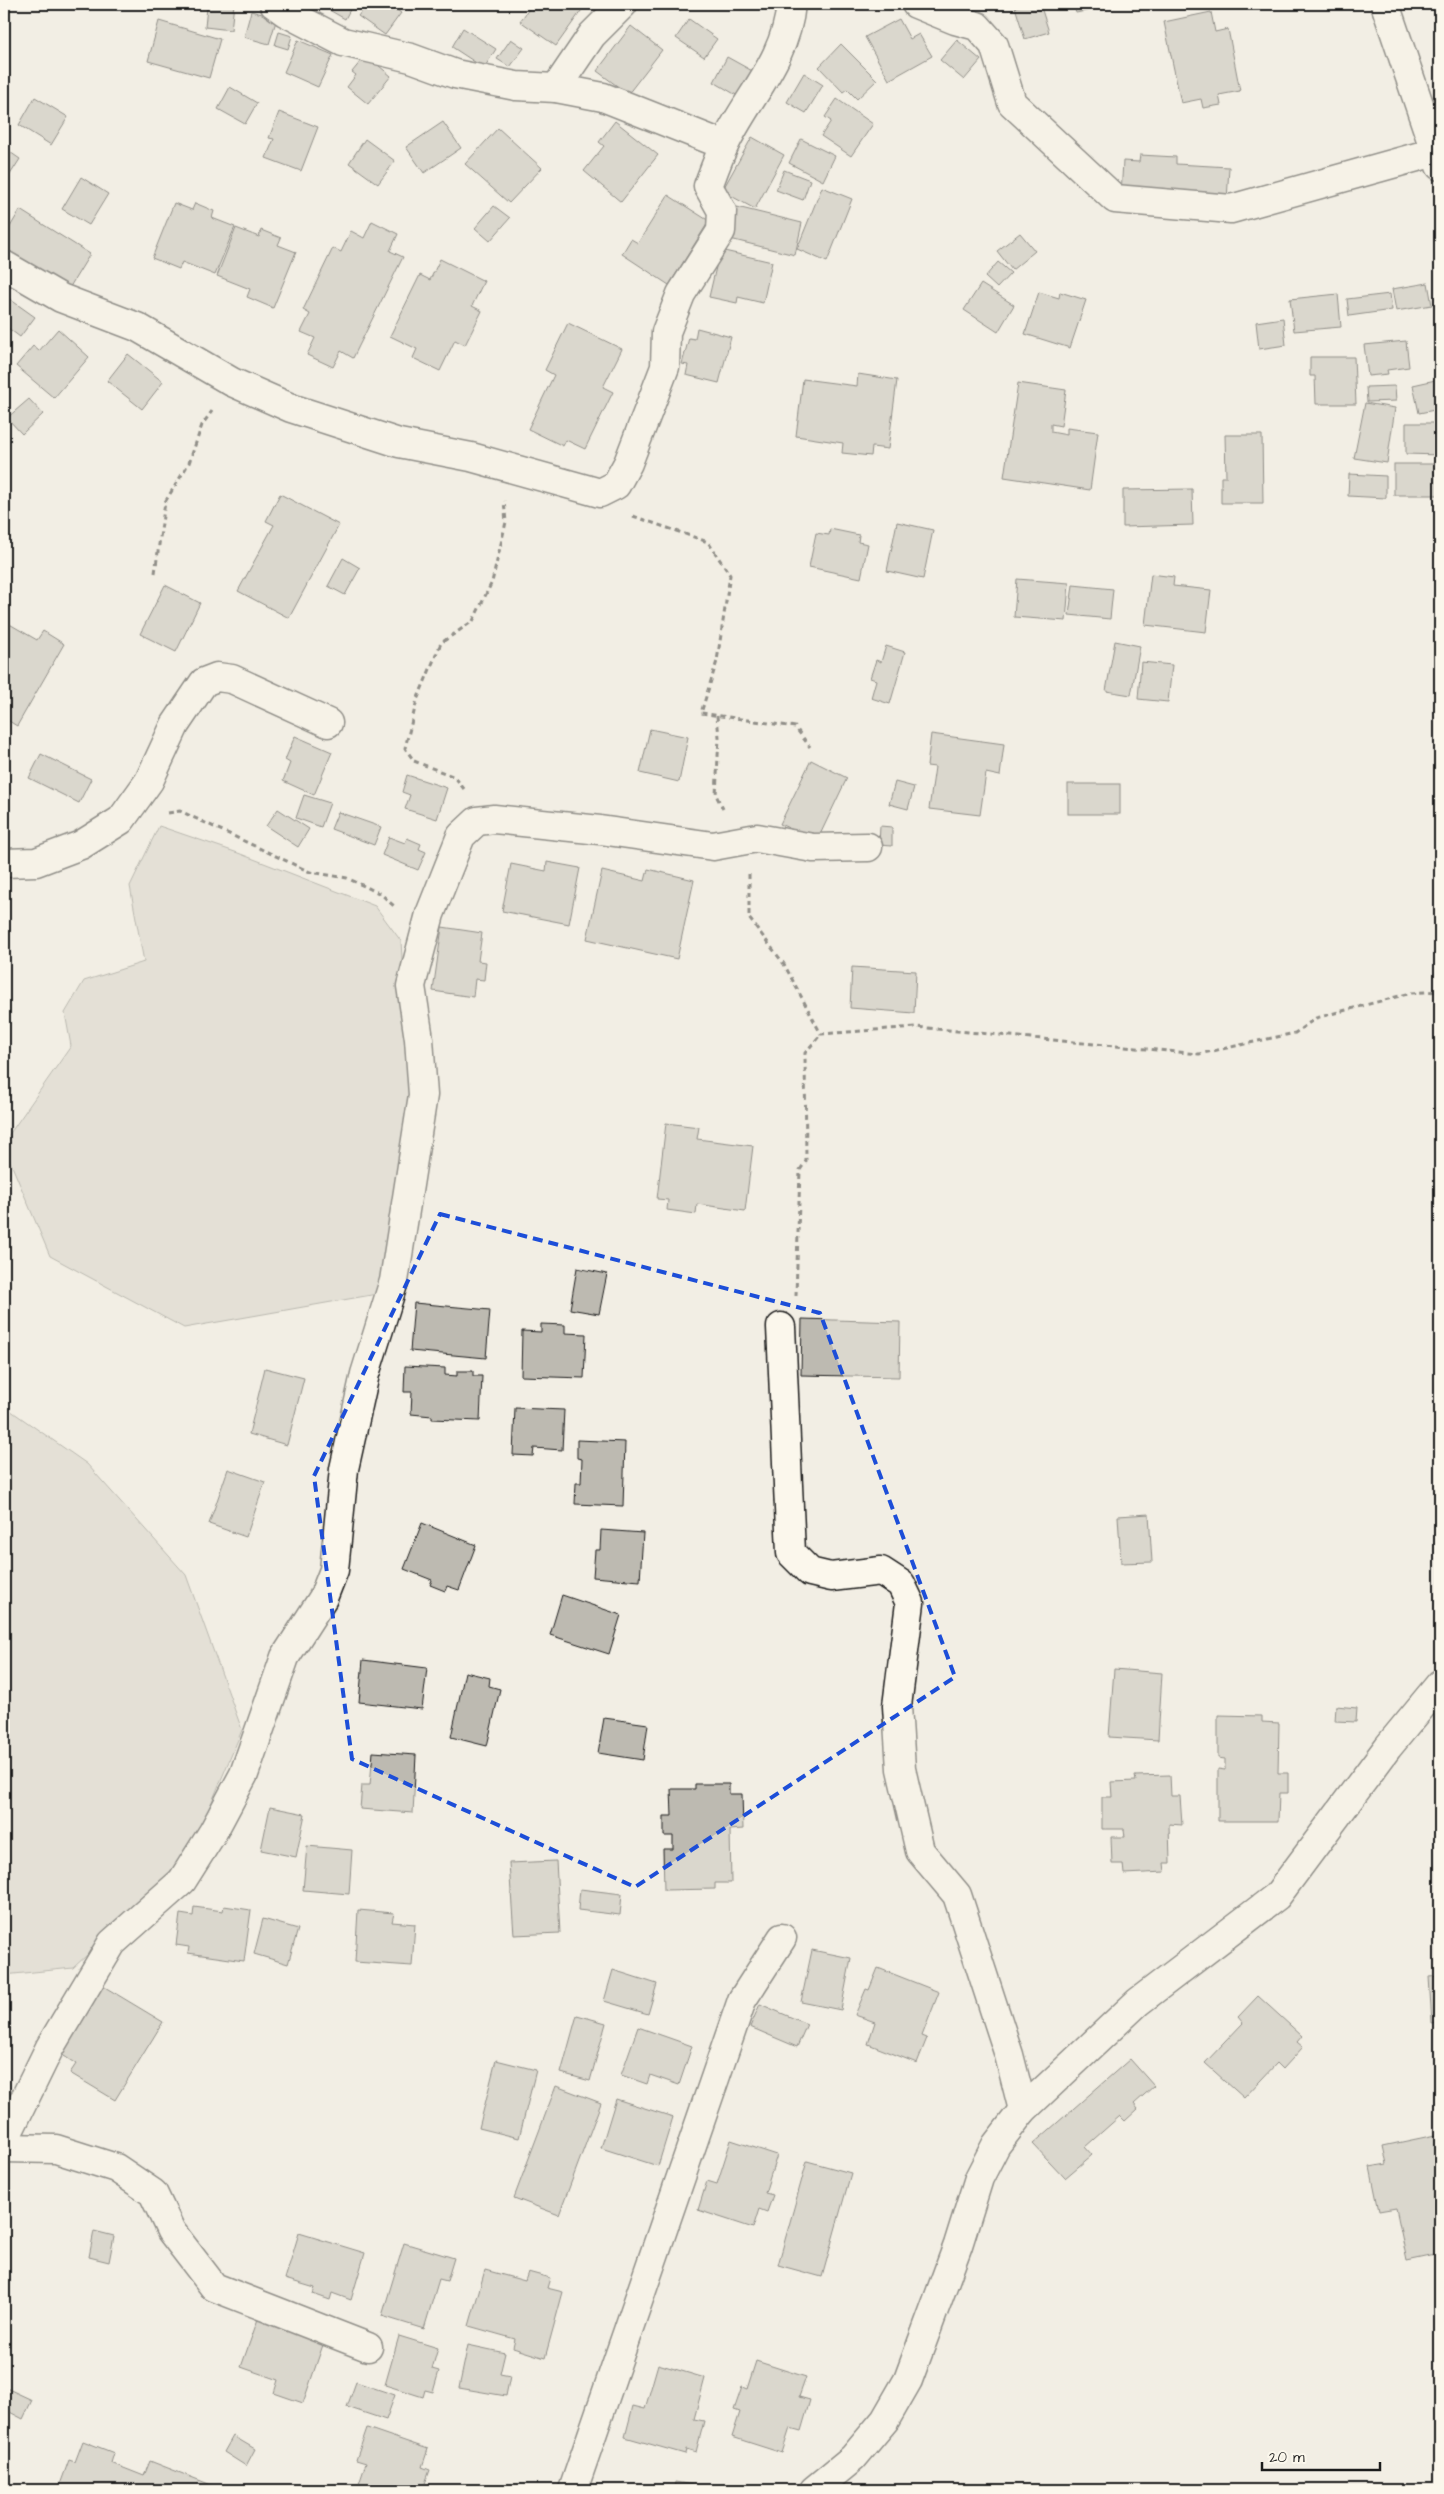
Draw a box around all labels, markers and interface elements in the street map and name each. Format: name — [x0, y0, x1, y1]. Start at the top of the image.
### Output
scale bar — [1262, 2439, 1379, 2471]
text: 20 m — [1269, 2447, 1305, 2468]

